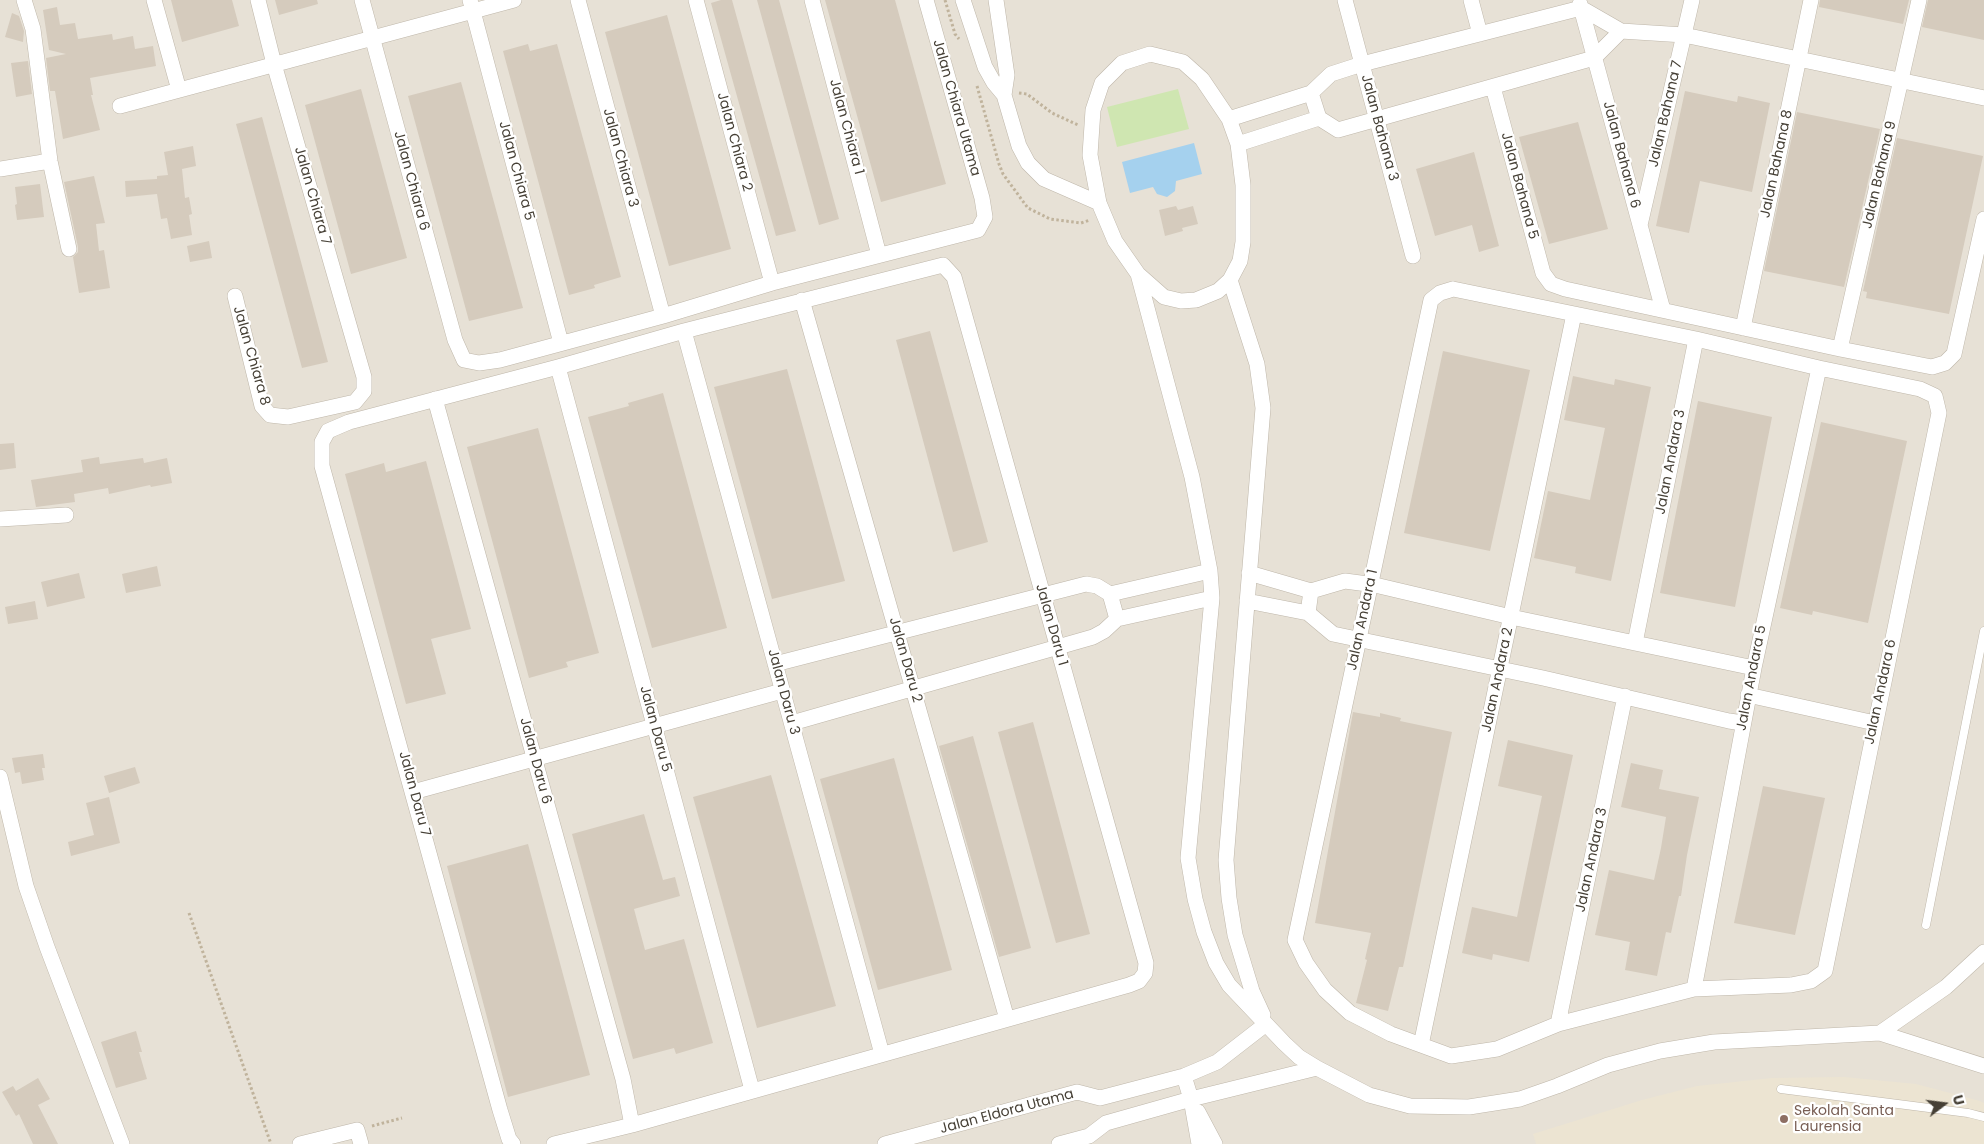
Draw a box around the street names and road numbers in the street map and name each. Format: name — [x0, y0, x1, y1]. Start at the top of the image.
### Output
street label: Jalan Chiara Utama — [928, 38, 984, 178]
street label: Jalan Bahana 7 — [1646, 59, 1686, 169]
street label: Jalan Bahana 3 — [1357, 73, 1401, 183]
street label: Jalan Chiara 1 — [825, 77, 867, 177]
street label: Jalan Chiara 2 — [713, 91, 755, 193]
street label: Jalan Bahana 6 — [1599, 100, 1643, 210]
street label: Jalan Chiara 3 — [599, 107, 641, 209]
street label: Jalan Bahana 8 — [1757, 108, 1797, 220]
street label: Jalan Chiara 5 — [495, 119, 537, 223]
street label: Jalan Bahana 9 — [1859, 120, 1901, 230]
street label: Jalan Chiara 6 — [390, 129, 432, 233]
street label: Jalan Bahana 5 — [1497, 131, 1541, 241]
street label: Jalan Chiara 7 — [290, 145, 334, 247]
street label: Jalan Chiara 8 — [229, 304, 273, 408]
street label: Jalan Andara 3 — [1653, 408, 1689, 516]
street label: Jalan Andara 1 — [1344, 568, 1382, 672]
street label: Jalan Daru 1 — [1031, 582, 1071, 668]
street label: Jalan Daru 2 — [885, 615, 925, 705]
street label: Jalan Andara 5 — [1734, 624, 1770, 732]
street label: Jalan Andara 2 — [1479, 626, 1517, 734]
street label: Jalan Andara 6 — [1862, 638, 1900, 746]
street label: Jalan Daru 3 — [763, 647, 803, 737]
street label: Jalan Daru 5 — [635, 684, 675, 774]
street label: Jalan Daru 6 — [515, 716, 555, 806]
street label: Jalan Daru 7 — [395, 750, 433, 838]
street label: Jalan Andara 3 — [1573, 806, 1611, 914]
street label: Jalan Eldora Utama — [938, 1086, 1076, 1138]

